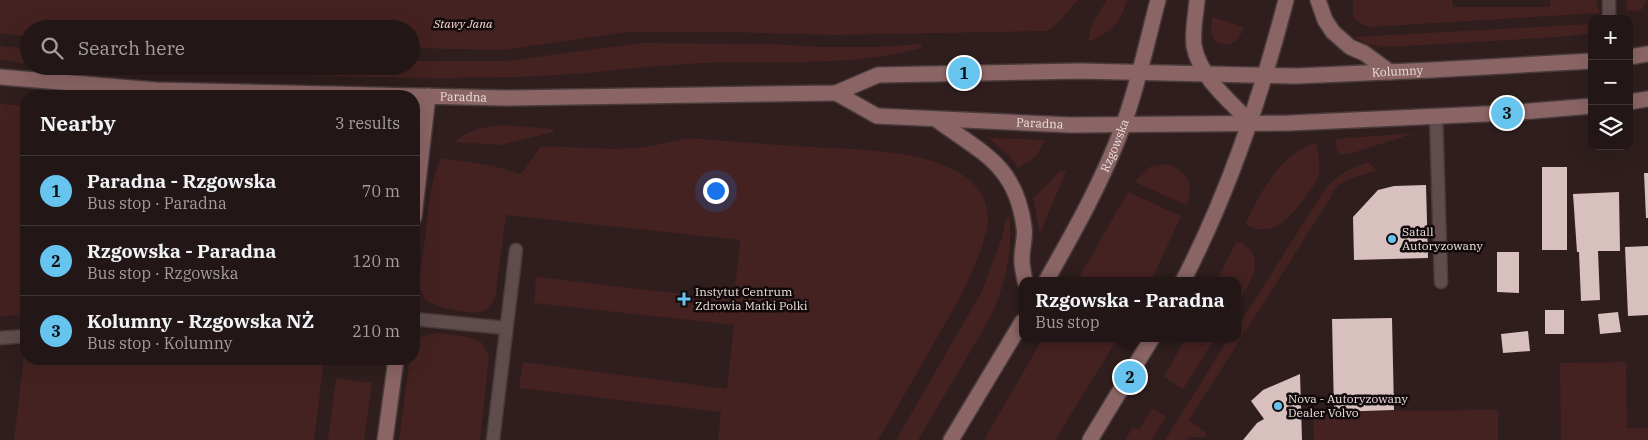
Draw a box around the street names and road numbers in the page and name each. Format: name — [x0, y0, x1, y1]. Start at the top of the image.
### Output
street label: Kolumny — [1371, 62, 1424, 80]
street label: Paradna — [440, 89, 488, 105]
street label: Paradna — [1016, 114, 1064, 132]
street label: Rzgowska — [1097, 117, 1132, 174]

